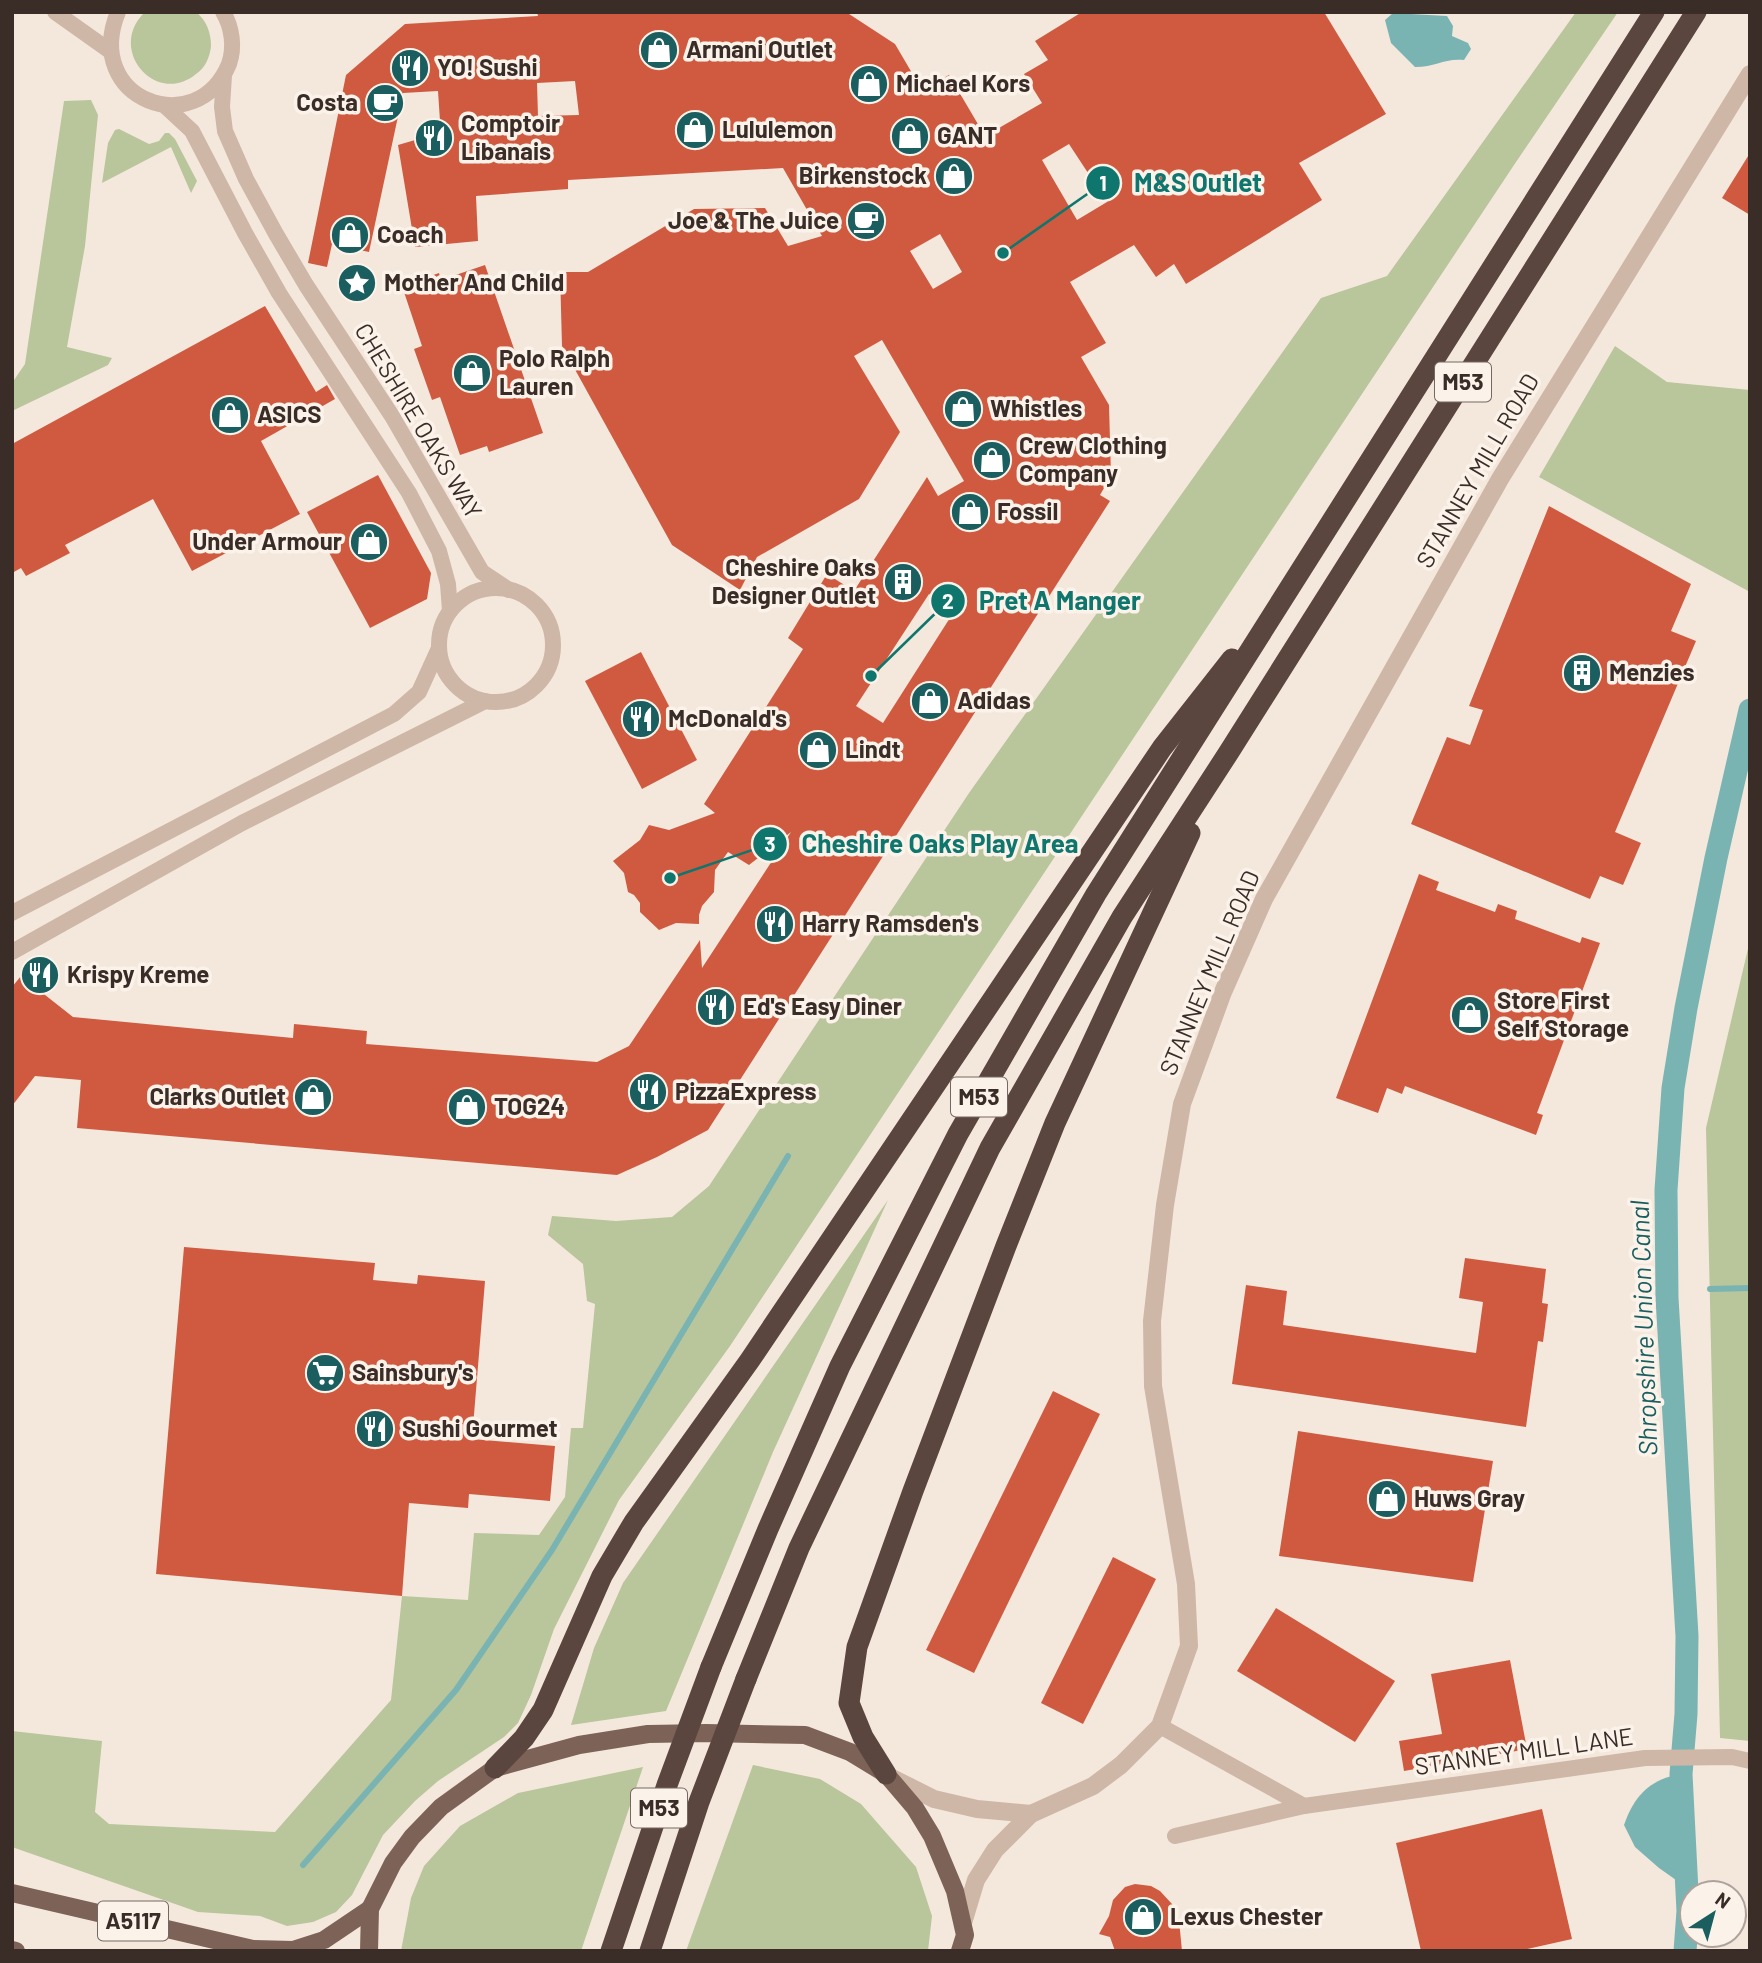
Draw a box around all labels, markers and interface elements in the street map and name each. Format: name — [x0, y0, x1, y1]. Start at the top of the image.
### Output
shop icon: Armani Outlet — [638, 29, 680, 71]
place label: Armani Outlet — [686, 34, 833, 63]
restaurant icon: YO! Sushi — [389, 47, 431, 89]
place label: YO! Sushi — [437, 52, 538, 81]
shop icon: Michael Kors — [848, 63, 890, 105]
place label: Michael Kors — [896, 68, 1030, 97]
cafe icon: Costa — [364, 82, 406, 124]
place label: Costa — [296, 87, 358, 116]
place label: Comptoir Libanais — [461, 108, 560, 165]
shop icon: Lululemon — [674, 109, 716, 151]
place label: Lululemon — [722, 114, 833, 143]
shop icon: GANT — [889, 115, 931, 157]
restaurant icon: Comptoir Libanais — [413, 117, 455, 159]
place label: GANT — [937, 120, 997, 149]
shop icon: Birkenstock — [933, 155, 975, 197]
place label: Birkenstock — [799, 160, 927, 189]
callout: M&S Outlet — [1085, 160, 1276, 207]
text: M&S Outlet — [1134, 166, 1262, 197]
text: 1 — [1099, 170, 1107, 195]
cafe icon: Joe & The Juice — [845, 200, 887, 242]
place label: Joe & The Juice — [668, 205, 839, 234]
shop icon: Coach — [329, 214, 371, 256]
place label: Coach — [377, 219, 444, 248]
place icon: Mother And Child — [336, 262, 378, 304]
place label: Mother And Child — [384, 267, 564, 296]
street label: CHESHIRE OAKS WAY — [349, 317, 489, 523]
place label: Polo Ralph Lauren — [499, 343, 610, 400]
shop icon: Polo Ralph Lauren — [451, 352, 493, 394]
road number: M53 — [1435, 362, 1491, 402]
street label: STANNEY MILL ROAD — [1409, 368, 1544, 573]
shop icon: Whistles — [942, 388, 984, 430]
place label: Whistles — [990, 393, 1082, 422]
shop icon: ASICS — [209, 394, 251, 436]
place label: ASICS — [257, 399, 322, 428]
place label: Crew Clothing Company — [1019, 430, 1167, 487]
shop icon: Crew Clothing Company — [971, 439, 1013, 481]
shop icon: Fossil — [949, 491, 991, 533]
place label: Fossil — [997, 496, 1058, 525]
shop icon: Under Armour — [348, 521, 390, 563]
place label: Under Armour — [192, 526, 342, 555]
place label: Cheshire Oaks Designer Outlet — [712, 552, 876, 609]
building icon: Cheshire Oaks Designer Outlet — [882, 561, 924, 603]
callout: Pret A Manger — [930, 578, 1155, 625]
text: Pret A Manger — [979, 584, 1141, 615]
text: 2 — [942, 588, 954, 613]
building icon: Menzies — [1561, 652, 1603, 694]
place label: Menzies — [1609, 657, 1695, 686]
shop icon: Adidas — [909, 680, 951, 722]
place label: Adidas — [957, 685, 1031, 714]
restaurant icon: McDonald's — [620, 698, 662, 740]
place label: McDonald's — [668, 703, 787, 732]
shop icon: Lindt — [797, 729, 839, 771]
place label: Lindt — [845, 734, 901, 763]
callout: Cheshire Oaks Play Area — [753, 821, 1093, 868]
text: Cheshire Oaks Play Area — [802, 827, 1078, 858]
text: 3 — [764, 831, 776, 856]
street label: STANNEY MILL ROAD — [1152, 866, 1265, 1079]
restaurant icon: Harry Ramsden's — [754, 903, 796, 945]
place label: Harry Ramsden's — [802, 908, 979, 937]
restaurant icon: Krispy Kreme — [19, 954, 61, 996]
place label: Krispy Kreme — [67, 959, 209, 988]
place label: Store First Self Storage — [1497, 985, 1629, 1042]
restaurant icon: Ed's Easy Diner — [695, 986, 737, 1028]
place label: Ed's Easy Diner — [743, 991, 902, 1020]
shop icon: Store First Self Storage — [1449, 994, 1491, 1036]
restaurant icon: PizzaExpress — [627, 1071, 669, 1113]
shop icon: Clarks Outlet — [292, 1076, 334, 1118]
place label: PizzaExpress — [675, 1076, 817, 1105]
road number: M53 — [951, 1078, 1007, 1116]
place label: Clarks Outlet — [149, 1081, 286, 1110]
shop icon: TOG24 — [446, 1086, 488, 1128]
place label: TOG24 — [494, 1091, 565, 1120]
water label: Shropshire Union Canal — [1623, 1200, 1662, 1456]
supermarket icon: Sainsbury's — [304, 1352, 346, 1394]
place label: Sainsbury's — [352, 1357, 474, 1386]
restaurant icon: Sushi Gourmet — [354, 1408, 396, 1450]
place label: Sushi Gourmet — [402, 1413, 558, 1442]
shop icon: Huws Gray — [1366, 1478, 1408, 1520]
place label: Huws Gray — [1414, 1483, 1525, 1512]
street label: STANNEY MILL LANE — [1413, 1721, 1635, 1780]
road number: M53 — [631, 1788, 687, 1828]
north arrow — [1678, 1879, 1748, 1949]
text: N — [1711, 1887, 1735, 1913]
shop icon: Lexus Chester — [1122, 1896, 1164, 1938]
place label: Lexus Chester — [1170, 1901, 1323, 1930]
road number: A5117 — [98, 1902, 168, 1940]

